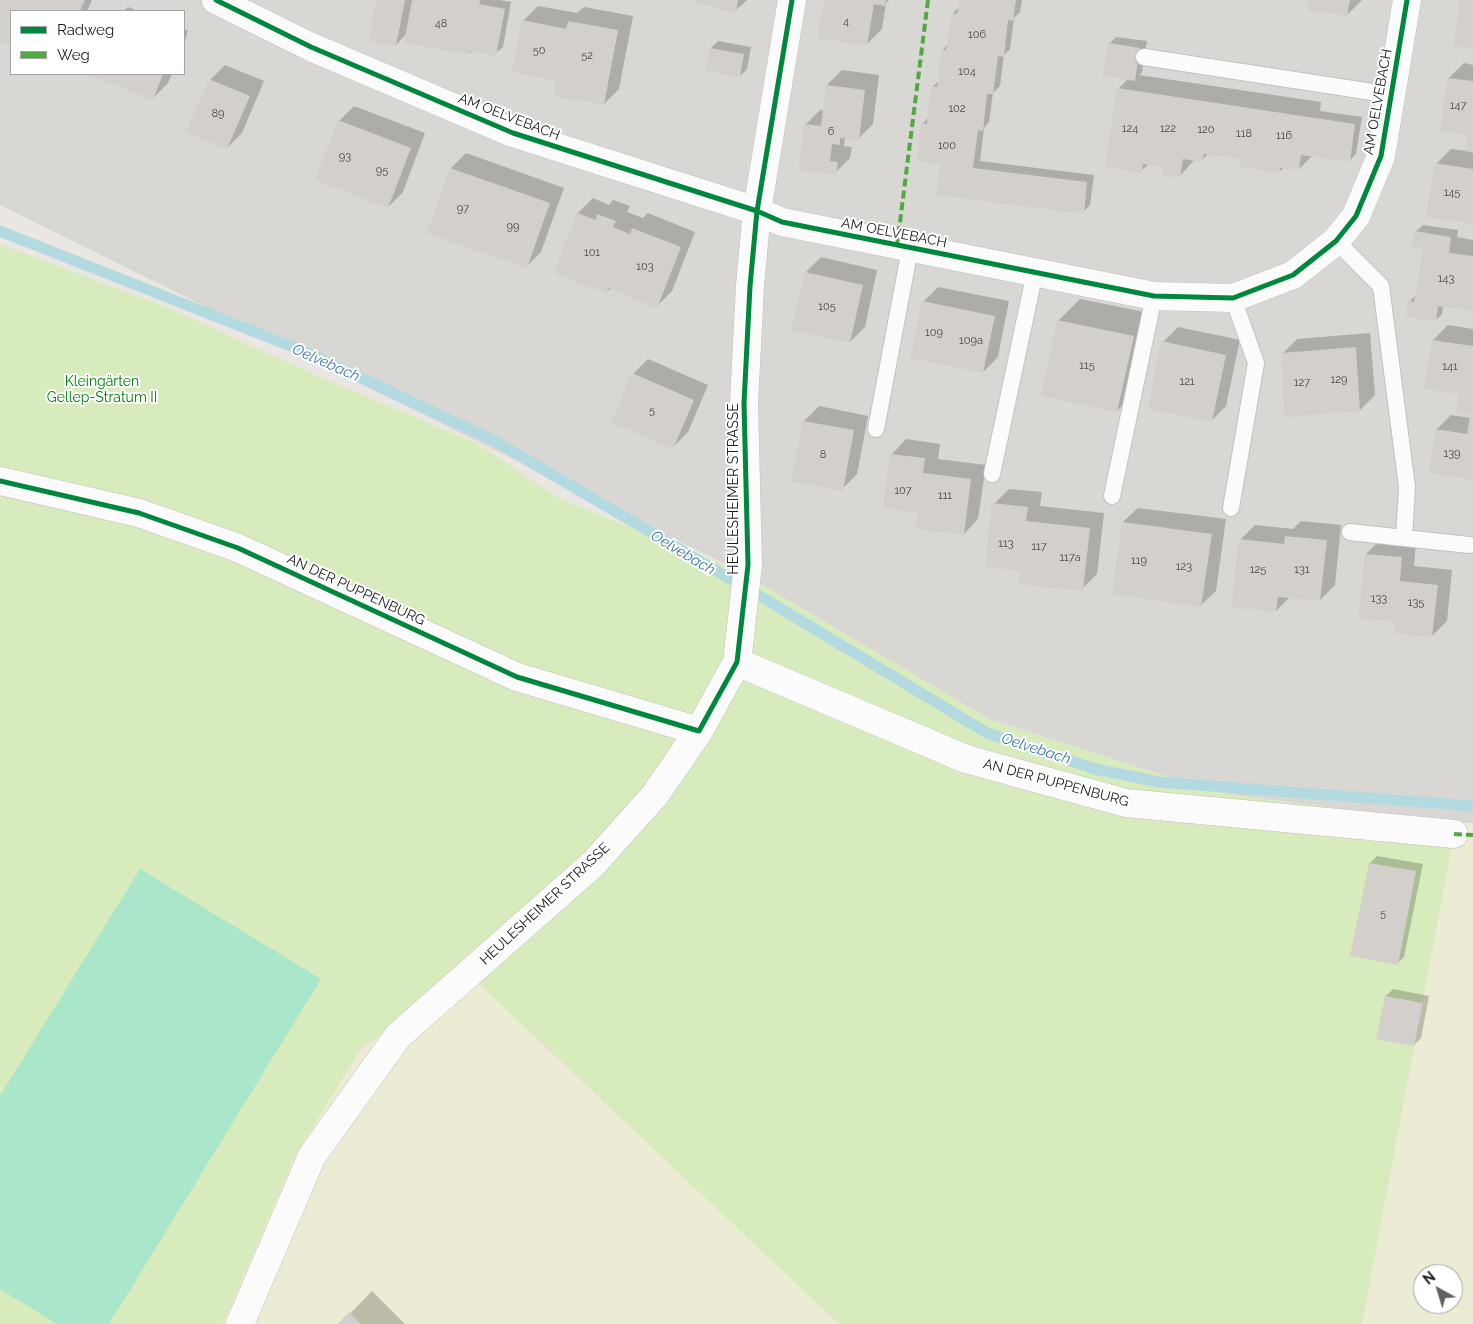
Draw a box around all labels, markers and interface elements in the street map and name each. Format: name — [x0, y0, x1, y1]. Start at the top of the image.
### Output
legend — [10, 10, 185, 75]
house number: 4 — [843, 15, 849, 29]
house number: 48 — [435, 17, 447, 31]
text: Radweg — [57, 21, 114, 39]
house number: 106 — [968, 28, 986, 42]
house number: 50 — [533, 44, 545, 58]
text: Weg — [57, 46, 90, 64]
street label: AM OELVEBACH — [1360, 48, 1396, 156]
house number: 52 — [581, 49, 593, 63]
house number: 104 — [958, 65, 976, 79]
street label: AM OELVEBACH — [456, 90, 562, 144]
house number: 147 — [1450, 99, 1466, 113]
house number: 102 — [948, 102, 966, 116]
house number: 89 — [212, 107, 224, 121]
house number: 124 — [1122, 122, 1138, 136]
house number: 122 — [1160, 122, 1176, 136]
house number: 120 — [1197, 123, 1215, 137]
house number: 6 — [828, 125, 834, 139]
house number: 118 — [1236, 127, 1252, 141]
house number: 116 — [1276, 129, 1292, 143]
house number: 100 — [938, 139, 956, 153]
house number: 93 — [339, 150, 351, 164]
house number: 95 — [376, 164, 388, 178]
house number: 145 — [1444, 186, 1460, 200]
house number: 97 — [457, 202, 469, 216]
street label: AM OELVEBACH — [840, 215, 948, 251]
house number: 99 — [507, 220, 519, 234]
house number: 101 — [584, 246, 600, 260]
house number: 103 — [636, 260, 654, 274]
house number: 143 — [1438, 272, 1454, 286]
house number: 105 — [818, 300, 836, 314]
house number: 109 — [925, 326, 943, 340]
house number: 109a — [959, 334, 983, 348]
water label: Oelvebach — [290, 340, 362, 386]
house number: 115 — [1079, 359, 1095, 373]
house number: 141 — [1442, 360, 1458, 374]
house number: 129 — [1331, 373, 1347, 387]
park label: Kleingärten Gellep-Stratum II — [47, 374, 157, 407]
house number: 121 — [1179, 375, 1195, 389]
house number: 127 — [1294, 376, 1310, 390]
street label: HEULESHEIMER STRASSE — [726, 403, 742, 575]
house number: 5 — [649, 404, 655, 418]
house number: 139 — [1443, 447, 1461, 461]
house number: 8 — [820, 448, 826, 462]
house number: 107 — [894, 484, 912, 498]
house number: 111 — [938, 489, 952, 503]
water label: Oelvebach — [648, 527, 718, 579]
house number: 113 — [998, 537, 1014, 551]
house number: 117 — [1031, 540, 1047, 554]
street label: AN DER PUPPENBURG — [284, 551, 428, 629]
house number: 117a — [1059, 551, 1081, 565]
house number: 119 — [1131, 554, 1147, 568]
house number: 123 — [1176, 560, 1192, 574]
house number: 125 — [1250, 563, 1266, 577]
house number: 131 — [1294, 563, 1310, 577]
house number: 133 — [1371, 592, 1387, 606]
house number: 135 — [1408, 596, 1424, 610]
water label: Oelvebach — [999, 729, 1073, 769]
street label: AN DER PUPPENBURG — [981, 755, 1131, 811]
street label: HEULESHEIMER STRASSE — [477, 839, 613, 969]
house number: 5 — [1380, 907, 1386, 921]
north arrow — [1413, 1264, 1463, 1314]
text: N — [1420, 1269, 1438, 1288]

